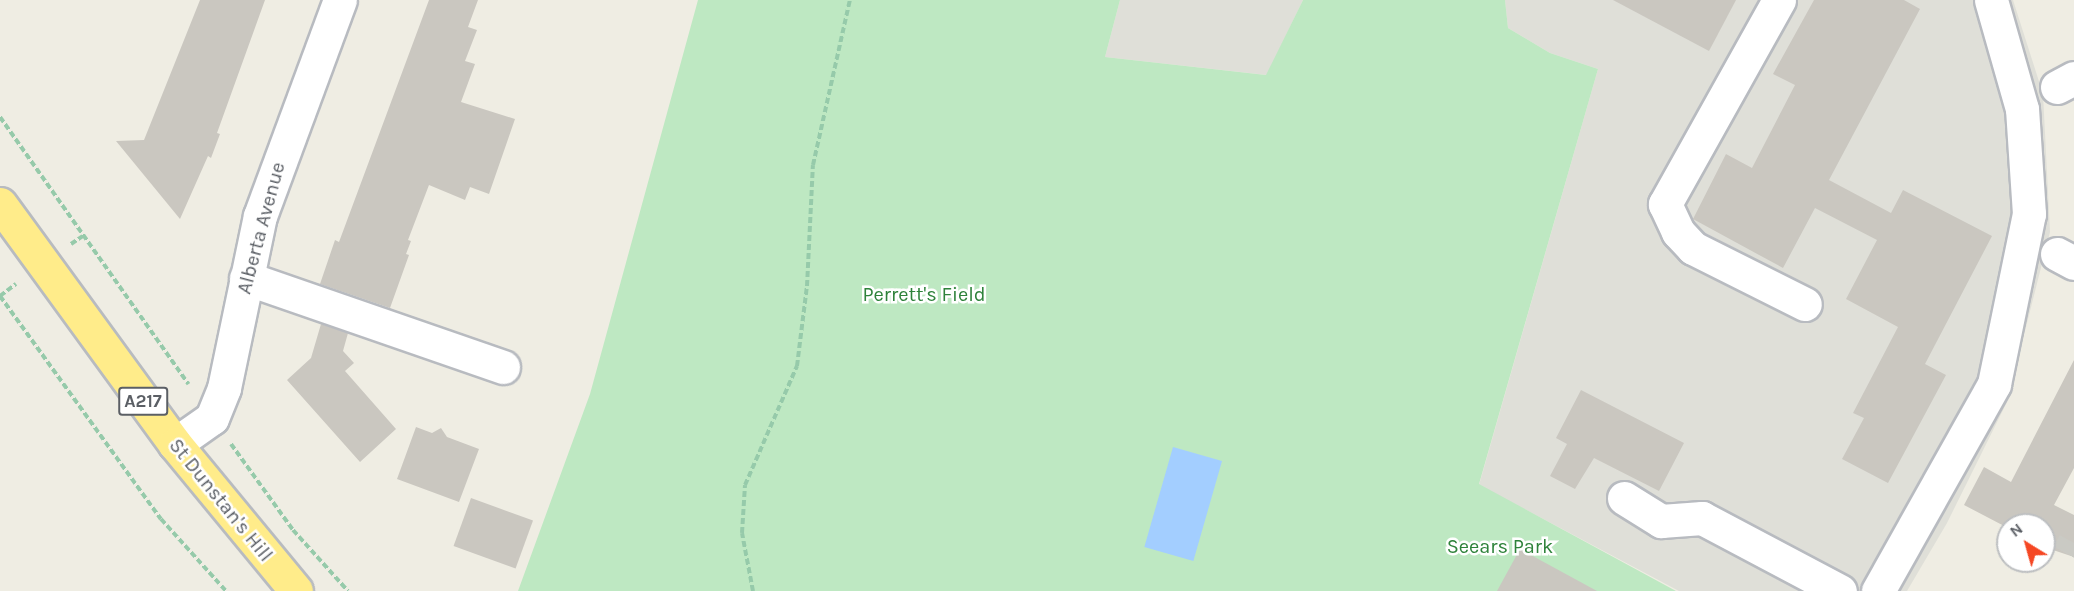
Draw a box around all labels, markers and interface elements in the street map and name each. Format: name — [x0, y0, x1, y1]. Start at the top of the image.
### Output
street label: Alberta Avenue — [232, 159, 290, 297]
park label: Perrett's Field — [862, 282, 986, 306]
road number: A217 — [118, 386, 168, 416]
street label: St Dunstan's Hill — [164, 434, 278, 566]
north arrow — [1996, 513, 2056, 573]
text: N — [2006, 519, 2026, 541]
park label: Seears Park — [1447, 534, 1553, 558]

